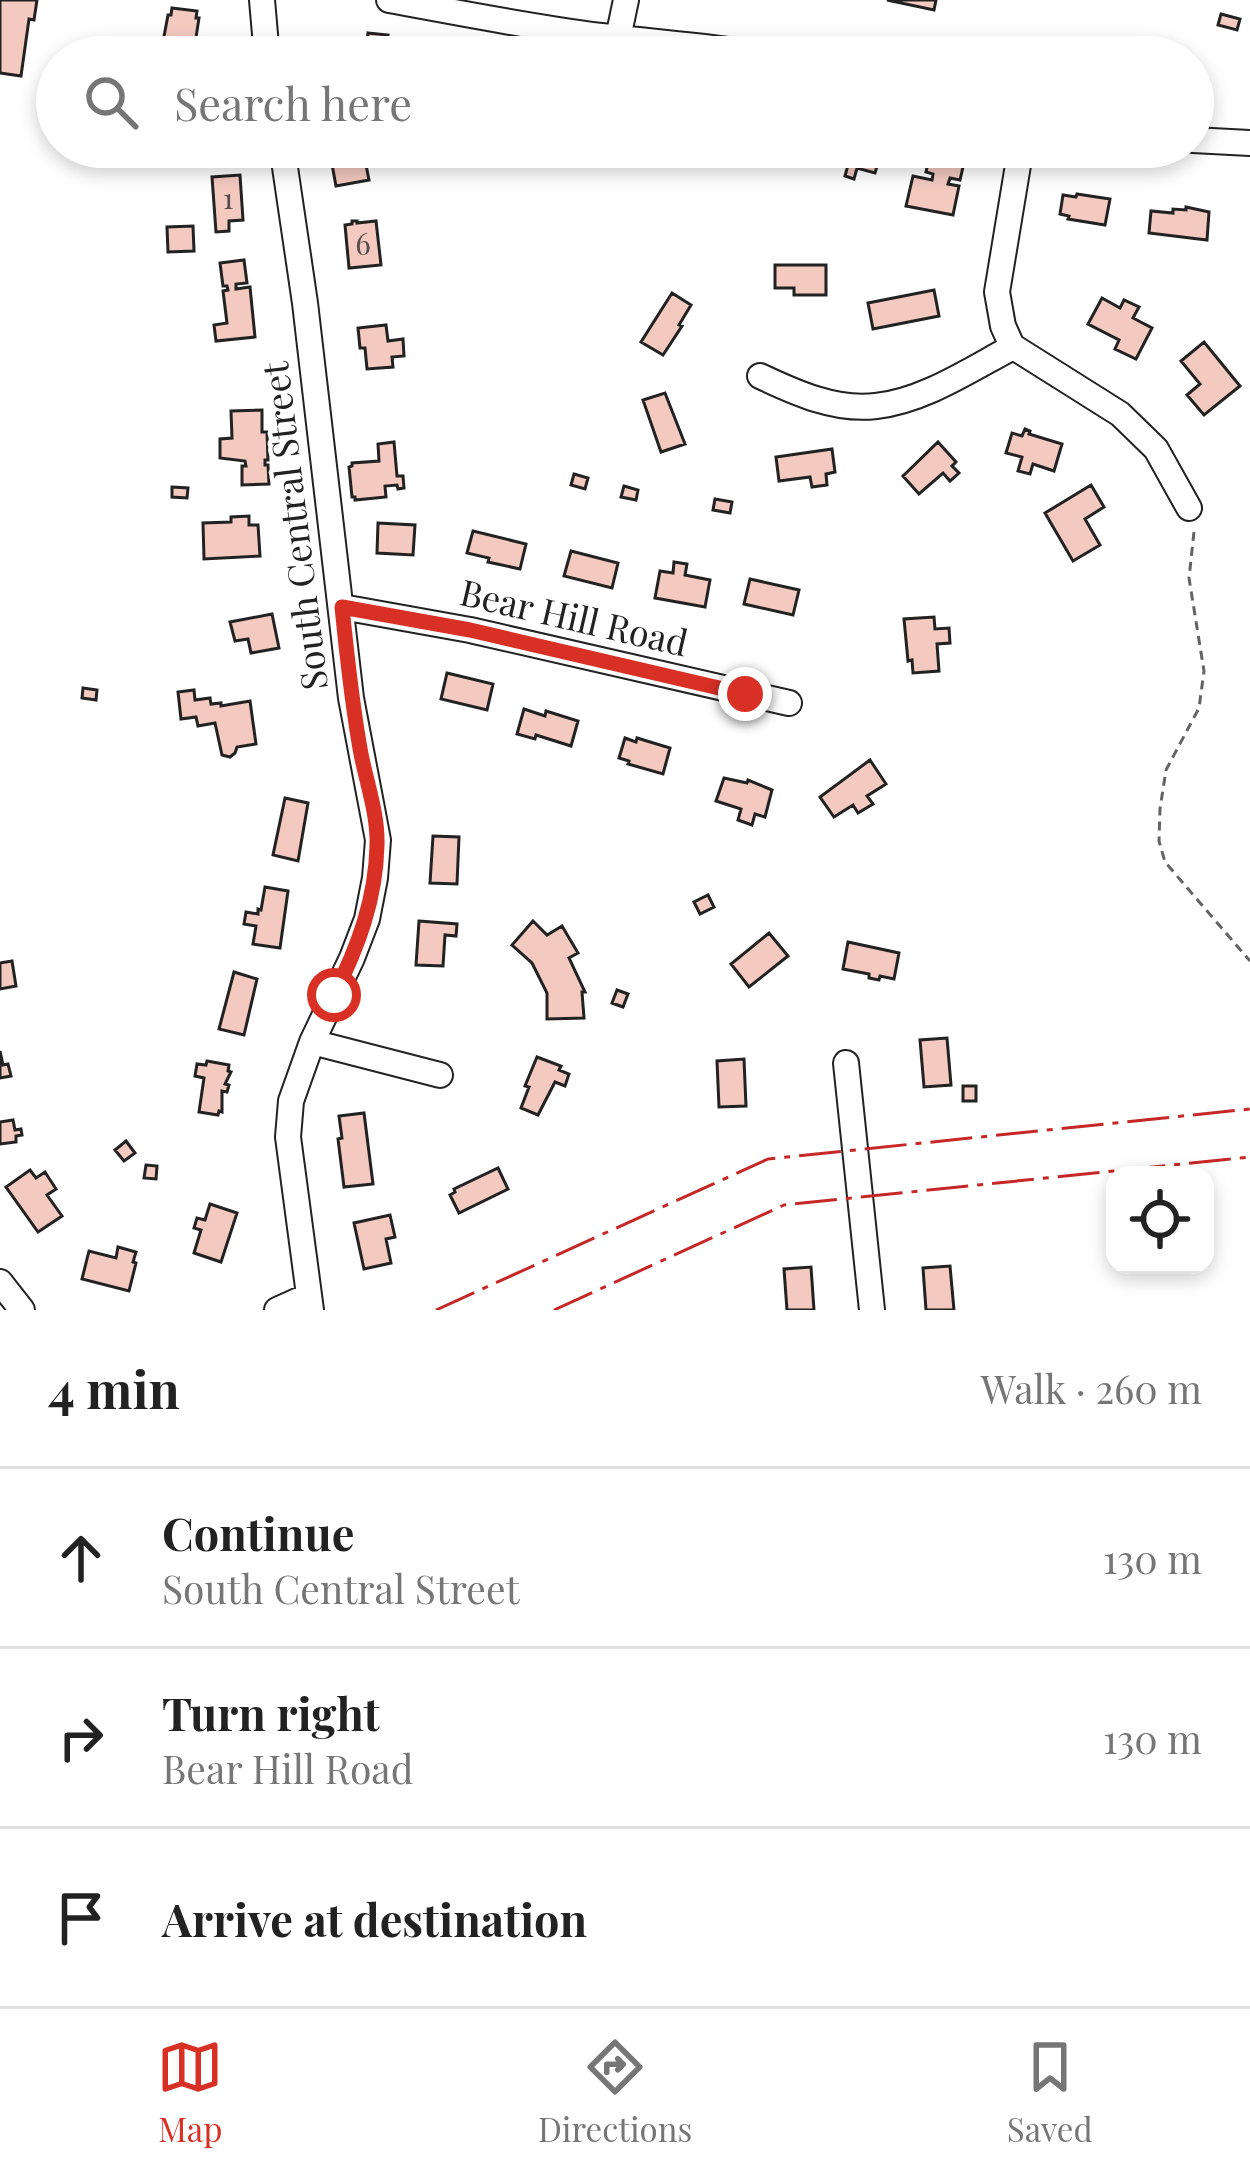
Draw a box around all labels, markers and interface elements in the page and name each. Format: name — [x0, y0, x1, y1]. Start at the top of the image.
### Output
search box — [36, 36, 1214, 168]
icon: search — [78, 69, 144, 135]
text: Search here — [174, 72, 412, 132]
house number: 1 — [222, 177, 234, 217]
house number: 6 — [355, 223, 371, 263]
street label: South Central Street — [249, 358, 337, 693]
street label: Bear Hill Road — [456, 567, 693, 666]
route end — [718, 667, 772, 721]
route start — [307, 968, 361, 1022]
map controls — [1106, 1166, 1214, 1274]
button: locate — [1106, 1166, 1214, 1274]
text: 4 min — [48, 1354, 180, 1422]
text: Walk · 260 m — [981, 1362, 1202, 1414]
text: Continue — [162, 1502, 354, 1562]
icon: ahead — [48, 1525, 114, 1591]
text: 130 m — [1103, 1532, 1202, 1584]
text: South Central Street — [162, 1562, 520, 1614]
text: Turn right — [162, 1682, 380, 1742]
icon: right — [48, 1705, 114, 1771]
text: 130 m — [1103, 1712, 1202, 1764]
text: Bear Hill Road — [162, 1742, 413, 1794]
icon: arrive — [48, 1885, 114, 1951]
text: Arrive at destination — [162, 1888, 587, 1948]
tab: Map — [157, 2034, 223, 2150]
tab: Directions — [538, 2034, 692, 2150]
tab: Saved — [1007, 2034, 1093, 2150]

